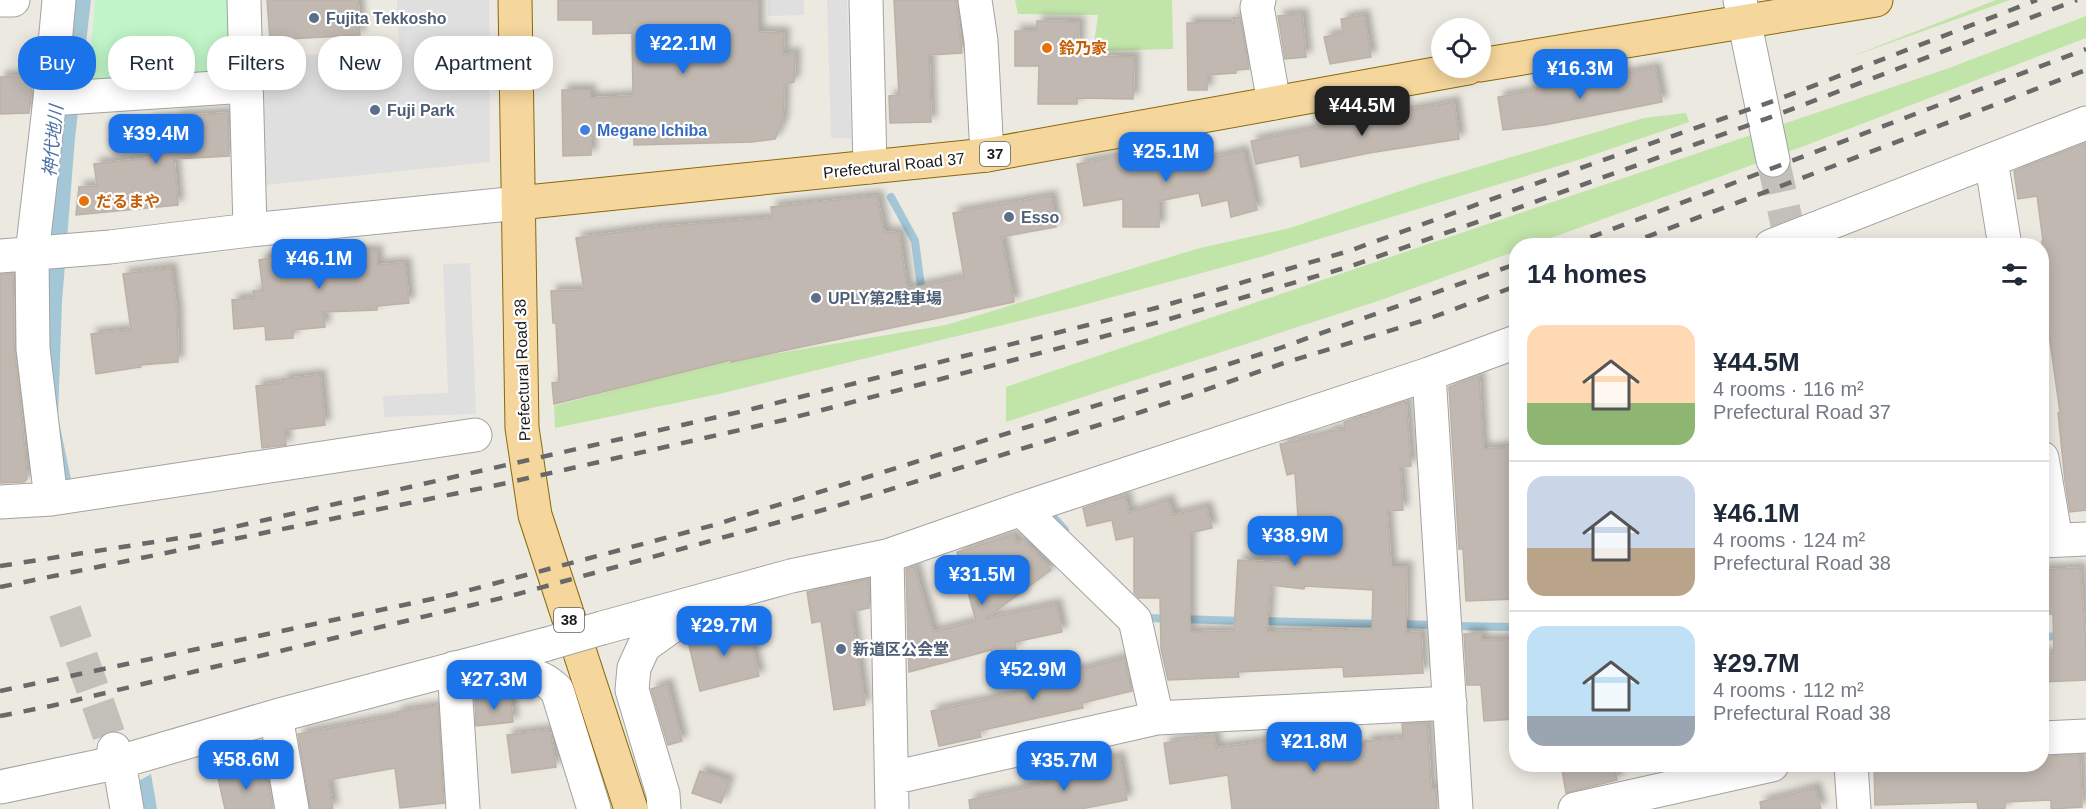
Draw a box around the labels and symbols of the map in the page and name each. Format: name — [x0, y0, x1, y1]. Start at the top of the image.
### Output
place label: Fujita Tekkosho — [326, 10, 447, 27]
marker: Fujita Tekkosho — [307, 11, 321, 25]
pin: ¥22.1M — [634, 24, 732, 75]
place label: 鈴乃家 — [1059, 40, 1107, 57]
marker: 鈴乃家 — [1040, 41, 1054, 55]
pin: ¥16.3M — [1531, 49, 1629, 100]
pin: ¥44.5M — [1313, 86, 1411, 137]
water label: 神代地川 — [39, 102, 67, 178]
place label: Fuji Park — [387, 102, 455, 119]
marker: Fuji Park — [368, 103, 382, 117]
pin: ¥39.4M — [107, 114, 205, 165]
place label: Megane Ichiba — [597, 122, 707, 139]
marker: Megane Ichiba — [578, 123, 592, 137]
pin: ¥25.1M — [1117, 132, 1215, 183]
road number: 37 — [980, 142, 1010, 166]
street label: Prefectural Road 37 — [822, 150, 966, 181]
place label: だるまや — [96, 193, 160, 210]
marker: だるまや — [77, 194, 91, 208]
place label: Esso — [1021, 209, 1059, 226]
marker: Esso — [1002, 210, 1016, 224]
pin: ¥46.1M — [270, 239, 368, 290]
place label: UPLY第2駐車場 — [828, 290, 942, 307]
marker: UPLY第2駐車場 — [809, 291, 823, 305]
street label: Prefectural Road 38 — [512, 298, 533, 441]
pin: ¥38.9M — [1246, 516, 1344, 567]
pin: ¥31.5M — [933, 555, 1031, 606]
pin: ¥29.7M — [675, 606, 773, 657]
road number: 38 — [554, 608, 584, 632]
place label: 新道区公会堂 — [853, 641, 949, 658]
marker: 新道区公会堂 — [834, 642, 848, 656]
pin: ¥52.9M — [984, 650, 1082, 701]
pin: ¥27.3M — [445, 660, 543, 711]
pin: ¥21.8M — [1265, 722, 1363, 773]
pin: ¥58.6M — [197, 740, 295, 791]
pin: ¥35.7M — [1015, 741, 1113, 792]

